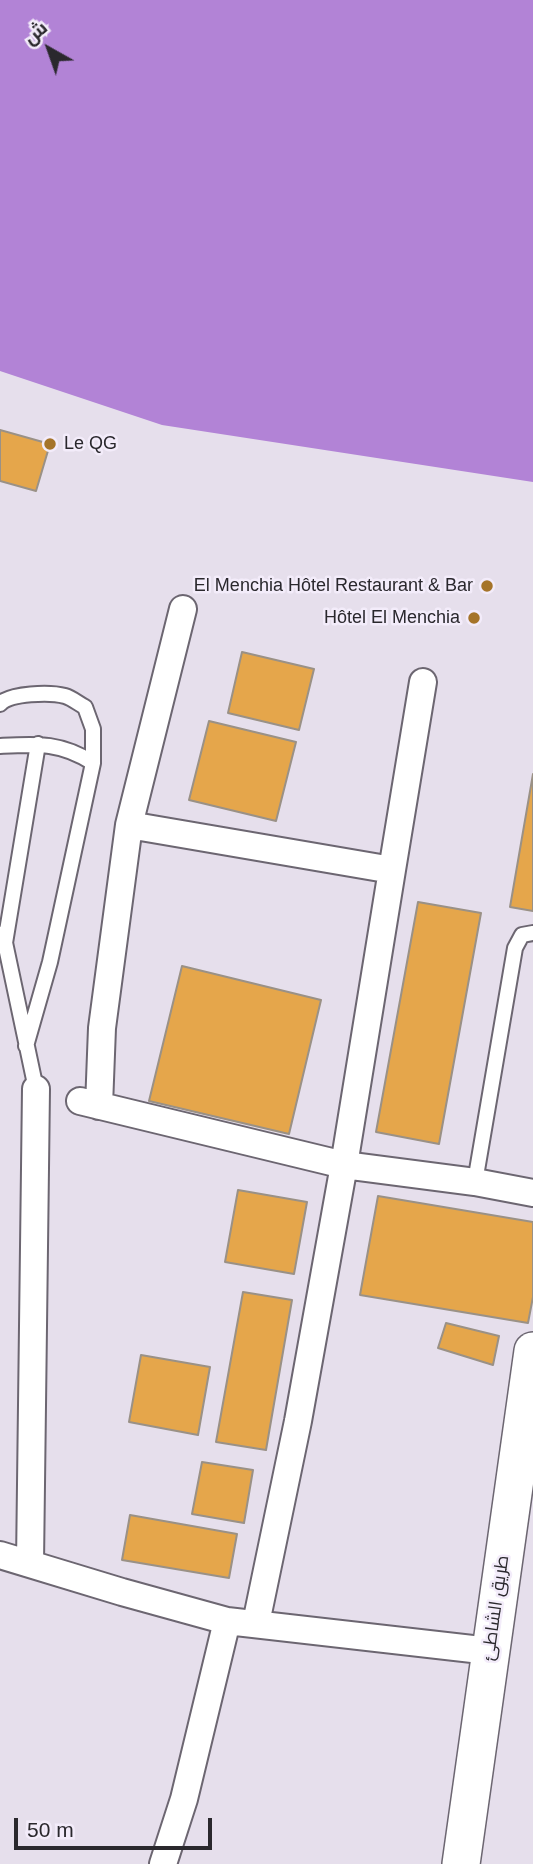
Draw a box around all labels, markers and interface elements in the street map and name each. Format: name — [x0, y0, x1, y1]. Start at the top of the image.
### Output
north arrow — [14, 14, 84, 84]
text: ش — [19, 17, 51, 48]
place label: Le QG — [64, 433, 117, 455]
marker: Le QG — [42, 436, 58, 452]
place label: El Menchia Hôtel Restaurant & Bar — [194, 575, 473, 597]
marker: El Menchia Hôtel Restaurant & Bar — [479, 578, 495, 594]
place label: Hôtel El Menchia — [324, 607, 460, 629]
marker: Hôtel El Menchia — [466, 610, 482, 626]
street label: طريق الشاطئ — [478, 1554, 514, 1662]
scale bar — [18, 1804, 215, 1848]
text: 50 m — [27, 1818, 74, 1841]

